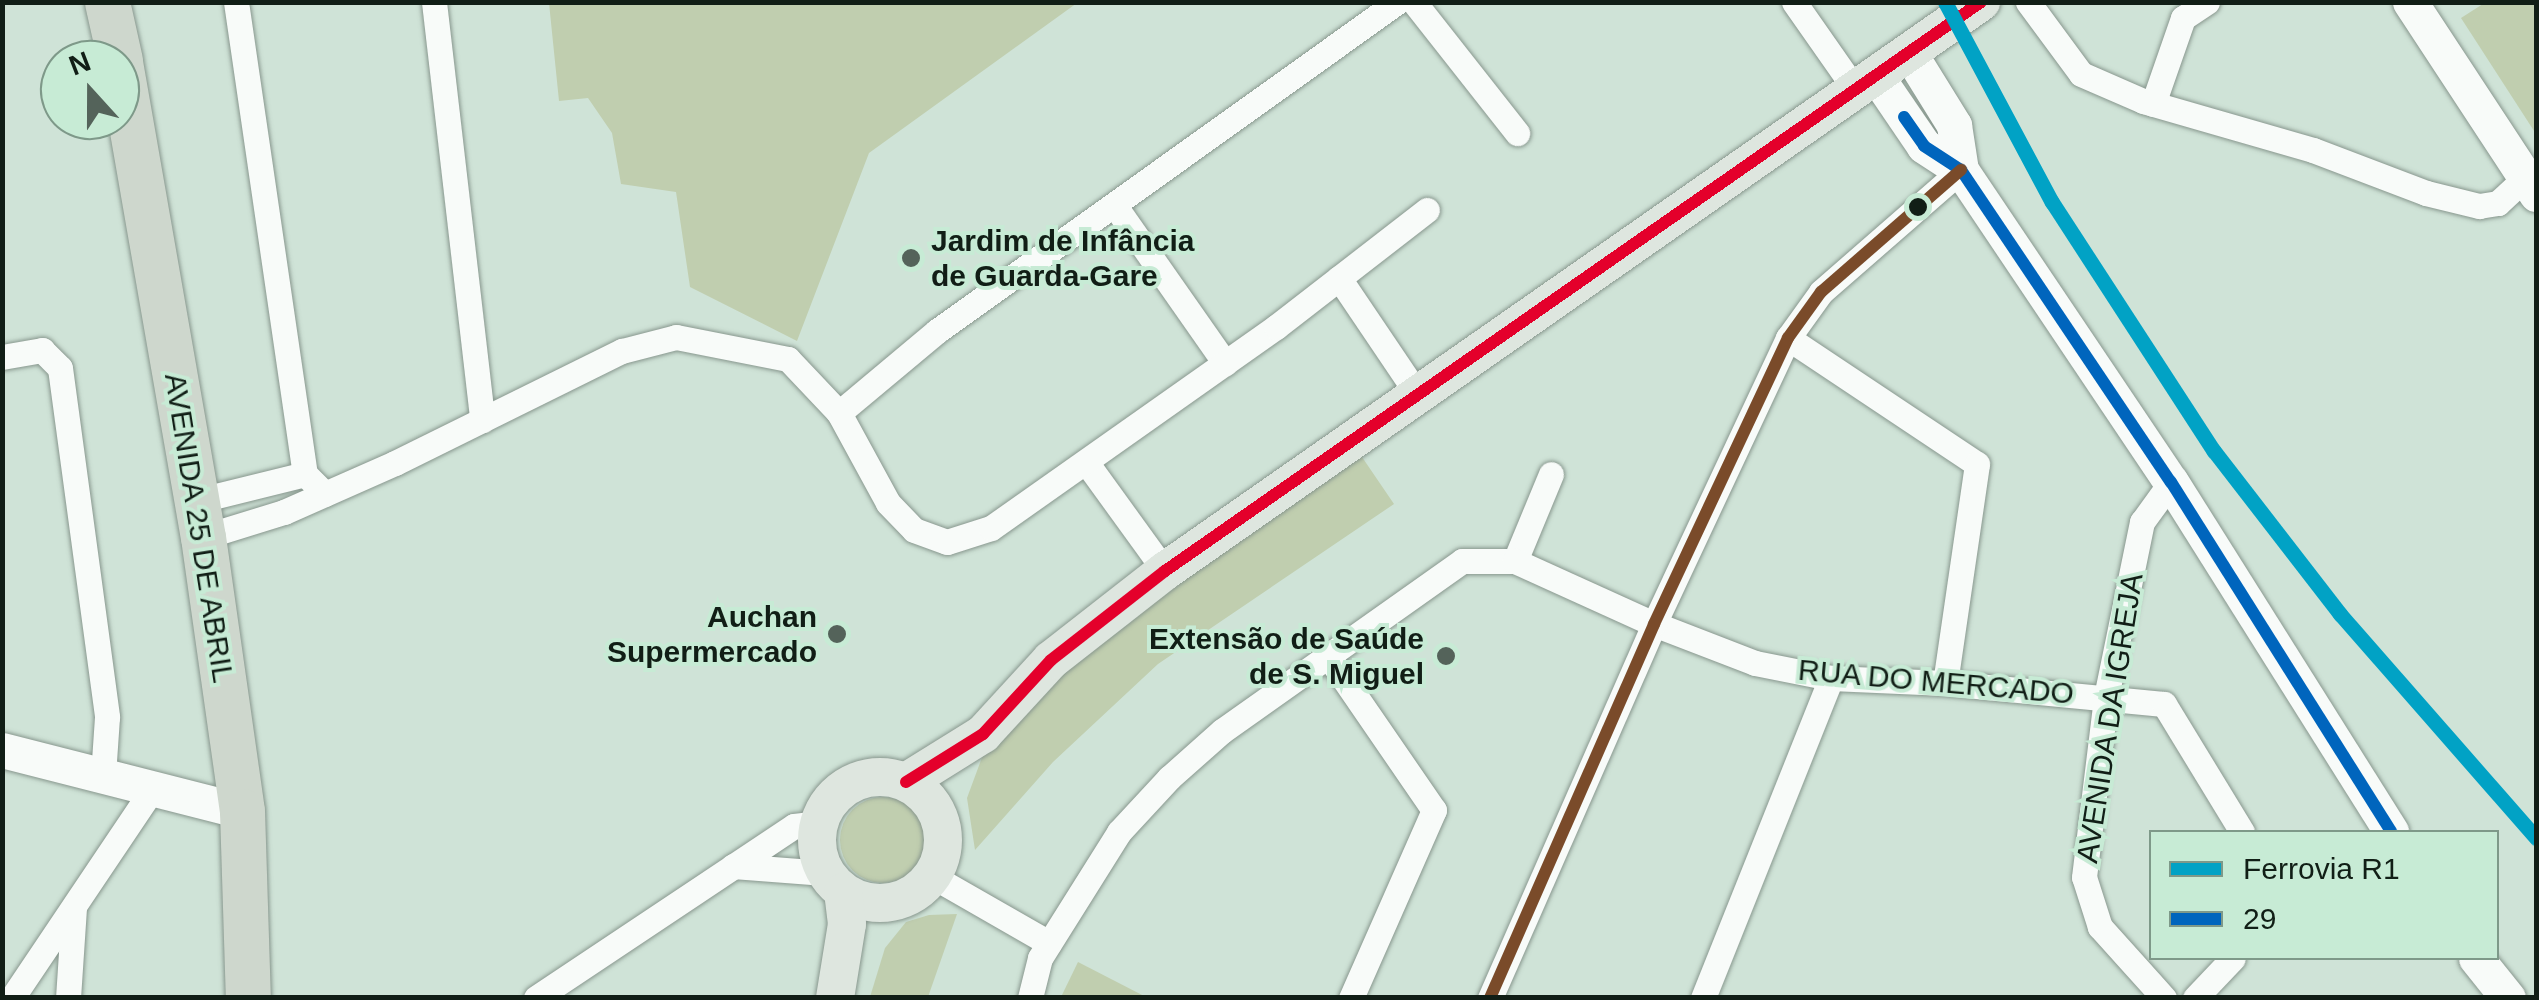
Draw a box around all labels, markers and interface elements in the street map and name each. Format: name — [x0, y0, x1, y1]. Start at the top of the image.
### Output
north arrow — [40, 40, 140, 140]
text: N — [65, 45, 95, 81]
unlabelled marker — [1908, 197, 1928, 217]
place label: Jardim de Infância de Guarda-Gare — [931, 223, 1194, 294]
marker: Jardim de Infância de Guarda-Gare — [900, 247, 922, 269]
street label: AVENIDA 25 DE ABRIL — [156, 369, 242, 687]
street label: AVENIDA DA IGREJA — [2069, 569, 2151, 867]
place label: Auchan Supermercado — [607, 599, 817, 670]
place label: Extensão de Saúde de S. Miguel — [1149, 621, 1424, 692]
marker: Auchan Supermercado — [826, 623, 848, 645]
marker: Extensão de Saúde de S. Miguel — [1433, 643, 1459, 669]
street label: RUA DO MERCADO — [1796, 652, 2076, 712]
legend — [2149, 830, 2499, 960]
text: Ferrovia R1 — [2243, 852, 2400, 885]
text: 29 — [2243, 902, 2276, 935]

